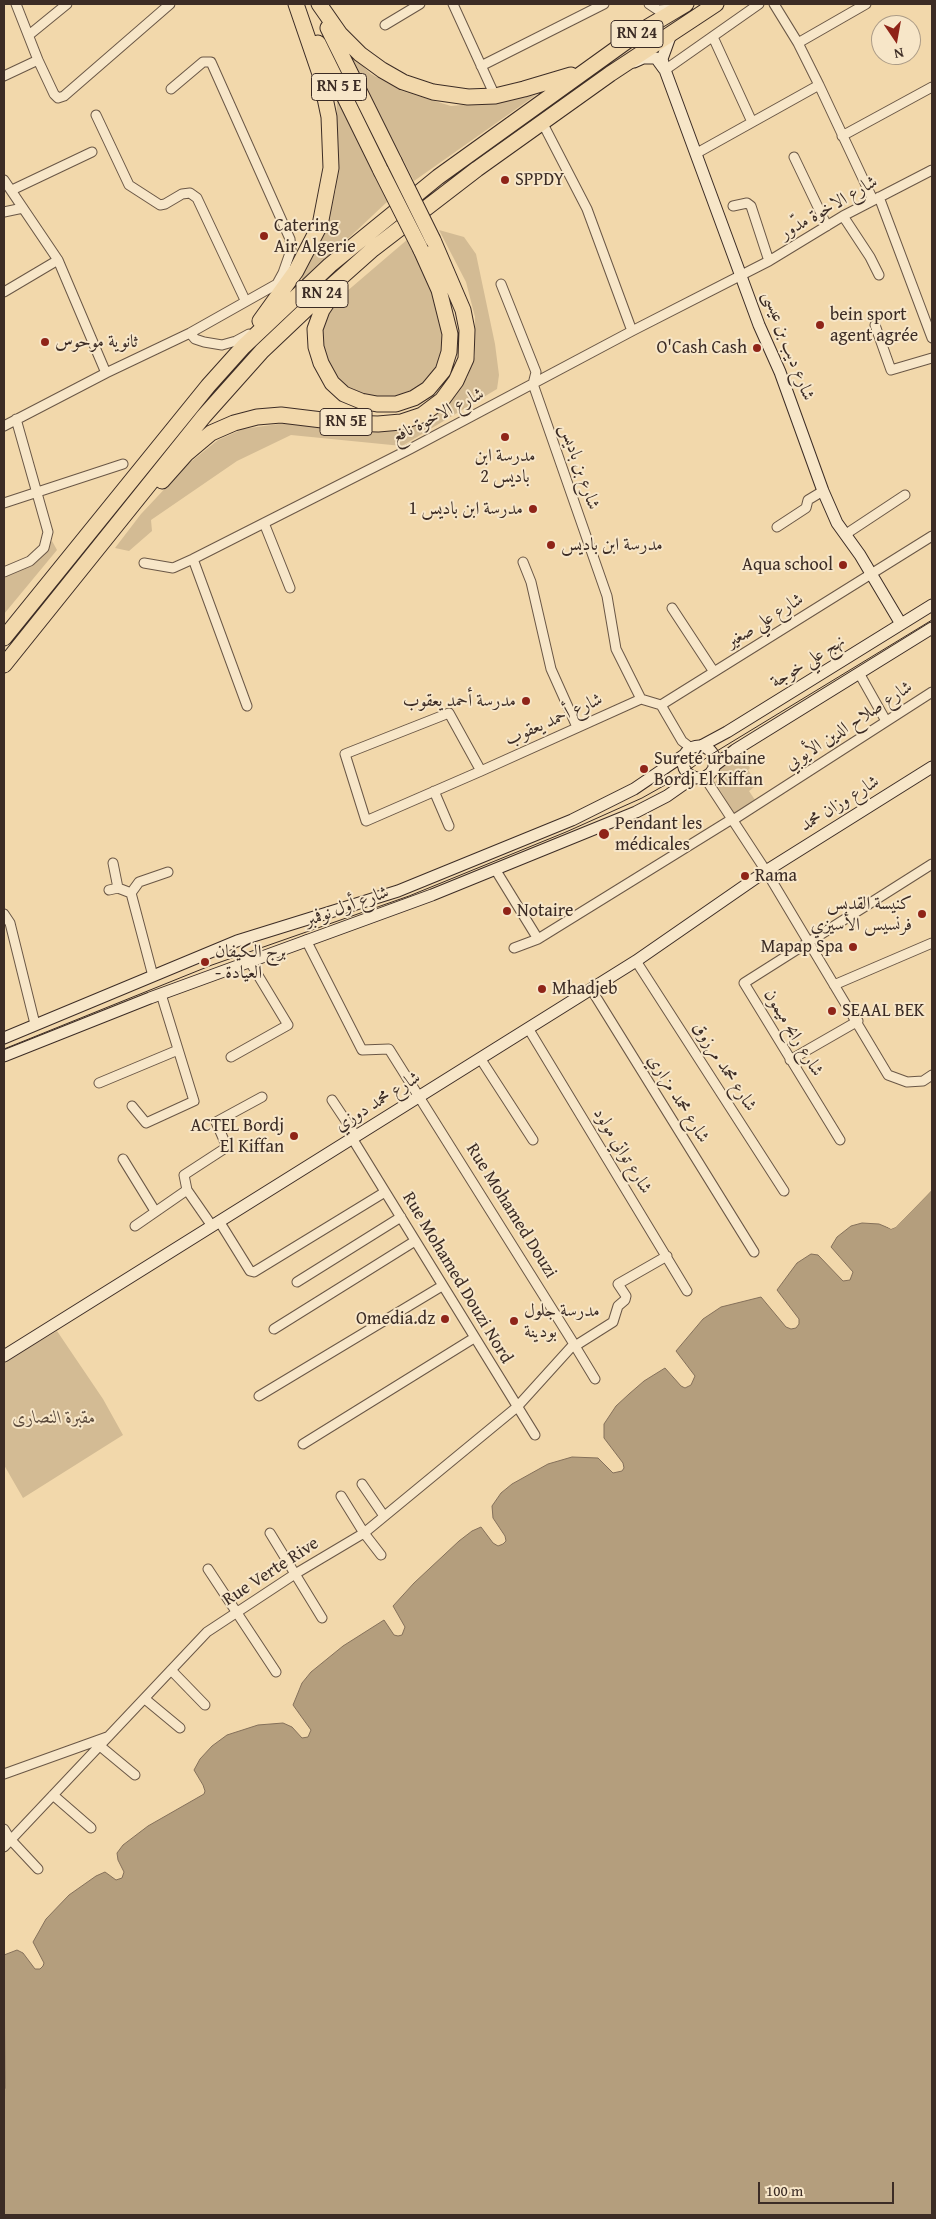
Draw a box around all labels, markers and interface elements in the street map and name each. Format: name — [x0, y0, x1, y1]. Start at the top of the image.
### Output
north arrow — [871, 15, 921, 65]
road number: RN 24 — [611, 20, 663, 48]
text: N — [892, 43, 906, 64]
road number: RN 5 E — [312, 74, 366, 100]
place label: SPPDY — [515, 169, 564, 191]
street label: شارع الاخوة مدّور — [776, 171, 882, 245]
marker: SPPDY — [499, 174, 511, 186]
place label: Catering Air Algerie — [274, 215, 356, 258]
marker: Catering Air Algerie — [258, 230, 270, 242]
road number: RN 24 — [296, 280, 348, 308]
street label: شارع ديب بن عيسى — [757, 288, 819, 404]
place label: bein sport agent agrée — [830, 304, 918, 346]
marker: bein sport agent agrée — [814, 319, 826, 331]
place label: ثانوية موحوس — [55, 331, 138, 353]
marker: ثانوية موحوس — [39, 336, 51, 348]
place label: O'Cash Cash — [656, 337, 747, 359]
marker: O'Cash Cash — [751, 342, 763, 354]
street label: شارع الاخوة نافع — [388, 383, 488, 449]
road number: RN 5E — [320, 408, 372, 436]
street label: شارع بن باديس — [554, 421, 604, 513]
marker: مدرسة ابن باديس 2 — [499, 431, 511, 443]
place label: مدرسة ابن باديس 2 — [474, 445, 536, 488]
place label: مدرسة ابن باديس 1 — [409, 498, 523, 520]
marker: مدرسة ابن باديس 1 — [527, 503, 539, 515]
place label: مدرسة ابن باديس — [561, 534, 663, 556]
marker: مدرسة ابن باديس — [545, 539, 557, 551]
place label: Aqua school — [742, 554, 833, 576]
marker: Aqua school — [837, 559, 849, 571]
street label: شارع علي صغير — [722, 589, 808, 653]
street label: نهج علي خوجة — [767, 631, 849, 693]
street label: شارع صلاح الدين الأيوبي — [781, 677, 917, 775]
street label: شارع أحمد يعقوب — [502, 689, 606, 751]
place label: مدرسة أحمد يعقوب — [403, 690, 516, 712]
marker: مدرسة أحمد يعقوب — [520, 695, 532, 707]
place label: Sureté urbaine Bordj El Kiffan — [654, 748, 765, 791]
marker: Sureté urbaine Bordj El Kiffan — [638, 763, 650, 775]
street label: شارع وزان محمد — [796, 771, 884, 837]
place label: Pendant les médicales — [615, 813, 702, 856]
marker: Pendant les médicales — [597, 827, 611, 841]
place label: Rama — [755, 865, 797, 887]
marker: Rama — [739, 870, 751, 882]
street label: شارع أول نوفمبر — [302, 882, 392, 932]
place label: كنيسة القديس فرنسيس الأسيزي — [811, 893, 912, 936]
place label: Notaire — [517, 900, 573, 922]
marker: Notaire — [501, 905, 513, 917]
marker: كنيسة القديس فرنسيس الأسيزي — [916, 908, 928, 920]
place label: Mapap Spa — [761, 936, 843, 958]
place label: برج الكيفان - العيادة — [215, 941, 286, 984]
marker: Mapap Spa — [847, 941, 859, 953]
marker: برج الكيفان - العيادة — [199, 956, 211, 968]
place label: Mhadjeb — [552, 978, 618, 1000]
marker: Mhadjeb — [536, 983, 548, 995]
street label: شارع رابح ميمون — [758, 985, 828, 1081]
place label: SEAAL BEK — [842, 1000, 924, 1022]
marker: SEAAL BEK — [826, 1005, 838, 1017]
street label: شارع محمد مرزوق — [687, 1018, 761, 1116]
street label: شارع محمد مزاري — [642, 1051, 714, 1147]
street label: شارع محمد دوزي — [331, 1067, 425, 1137]
street label: شارع تواتي مولود — [588, 1104, 656, 1198]
place label: ACTEL Bordj El Kiffan — [191, 1115, 284, 1158]
marker: ACTEL Bordj El Kiffan — [288, 1130, 300, 1142]
street label: Rue Mohamed Douzi — [461, 1140, 561, 1282]
street label: Rue Mohamed Douzi Nord — [397, 1188, 517, 1368]
place label: مدرسة جلول بودينة — [524, 1300, 600, 1342]
place label: Omedia.dz — [356, 1308, 435, 1330]
marker: Omedia.dz — [439, 1313, 451, 1325]
marker: مدرسة جلول بودينة — [508, 1315, 520, 1327]
park label: مقبرة النصارى — [12, 1407, 96, 1429]
street label: Rue Verte Rive — [219, 1533, 323, 1611]
scale bar — [761, 2172, 897, 2204]
text: 100 m — [766, 2180, 803, 2201]

